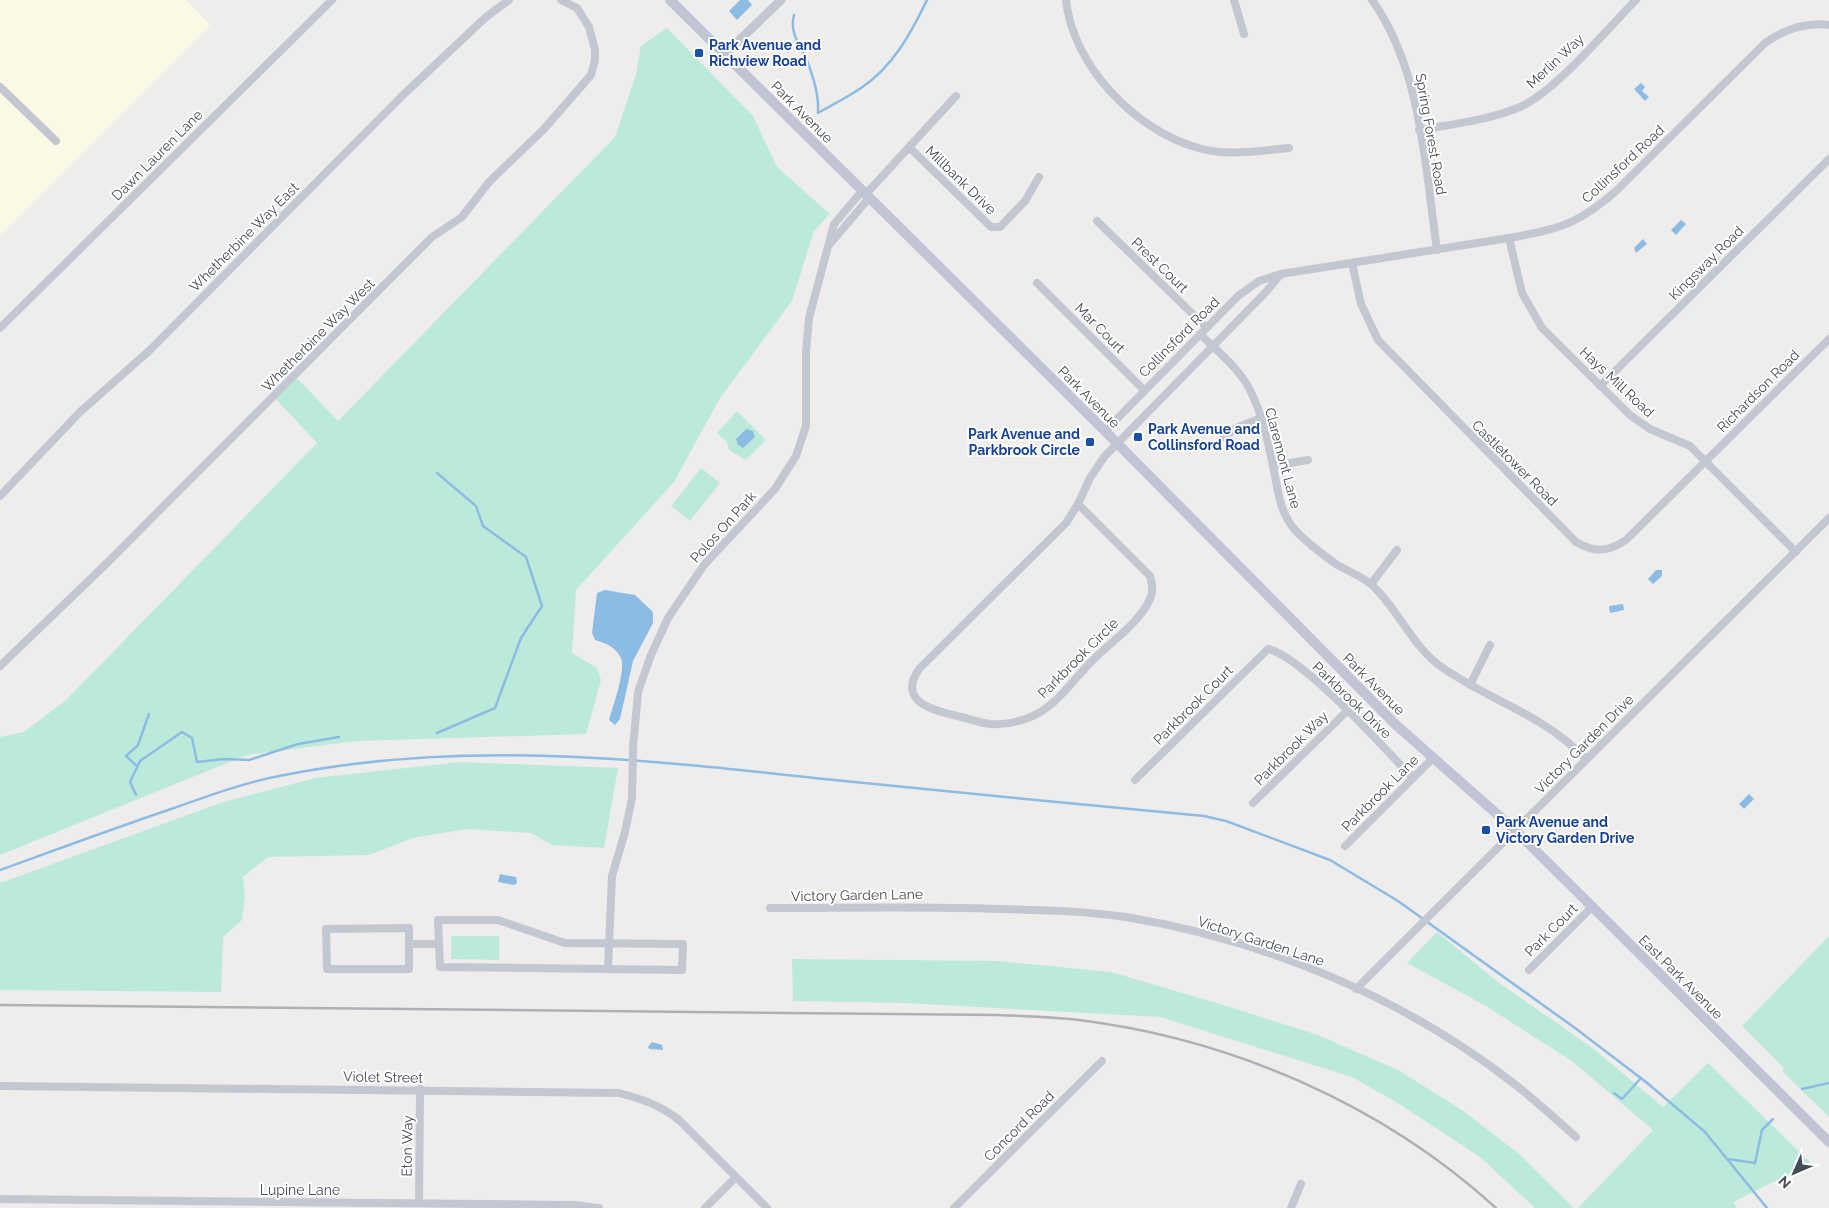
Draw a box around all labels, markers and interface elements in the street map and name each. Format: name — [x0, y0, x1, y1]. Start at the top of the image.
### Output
street label: Merlin Way — [1523, 30, 1587, 92]
place label: Park Avenue and Richview Road — [709, 37, 821, 69]
marker: Park Avenue and Richview Road — [693, 47, 705, 59]
street label: Spring Forest Road — [1412, 72, 1450, 196]
street label: Park Avenue — [768, 78, 836, 146]
street label: Dawn Lauren Lane — [108, 106, 206, 204]
street label: Collinsford Road — [1578, 122, 1668, 206]
street label: Millbank Drive — [922, 142, 1000, 218]
street label: Whetherbine Way East — [186, 179, 302, 295]
street label: Kingsway Road — [1666, 223, 1746, 303]
street label: Prest Court — [1128, 234, 1192, 296]
street label: Whetherbine Way West — [258, 275, 378, 395]
street label: Collinsford Road — [1136, 294, 1222, 380]
street label: Mar Court — [1072, 300, 1128, 356]
street label: Hays Mill Road — [1577, 344, 1657, 420]
street label: Richardson Road — [1714, 347, 1802, 435]
street label: Park Avenue — [1055, 363, 1123, 431]
street label: Claremont Lane — [1262, 406, 1304, 510]
street label: Castletower Road — [1469, 417, 1561, 509]
place label: Park Avenue and Collinsford Road — [1148, 421, 1260, 453]
place label: Park Avenue and Parkbrook Circle — [968, 426, 1081, 458]
marker: Park Avenue and Collinsford Road — [1132, 431, 1144, 443]
marker: Park Avenue and Parkbrook Circle — [1084, 436, 1096, 448]
street label: Polos On Park — [687, 488, 759, 566]
street label: Parkbrook Circle — [1035, 615, 1121, 701]
street label: Park Avenue — [1340, 650, 1408, 718]
street label: Parkbrook Drive — [1309, 658, 1395, 742]
street label: Parkbrook Court — [1150, 662, 1236, 748]
street label: Victory Garden Drive — [1531, 691, 1637, 797]
street label: Parkbrook Way — [1251, 707, 1332, 788]
street label: Parkbrook Lane — [1338, 751, 1422, 835]
place label: Park Avenue and Victory Garden Drive — [1496, 814, 1635, 846]
marker: Park Avenue and Victory Garden Drive — [1480, 824, 1492, 836]
street label: Victory Garden Lane — [791, 886, 923, 904]
street label: Park Court — [1521, 900, 1581, 960]
street label: Victory Garden Lane — [1196, 913, 1326, 969]
street label: East Park Avenue — [1636, 932, 1726, 1022]
street label: Violet Street — [343, 1068, 423, 1086]
street label: Concord Road — [981, 1088, 1057, 1164]
street label: Eton Way — [398, 1115, 416, 1177]
north arrow — [1769, 1148, 1819, 1198]
text: N — [1775, 1173, 1794, 1192]
street label: Lupine Lane — [260, 1182, 340, 1198]

